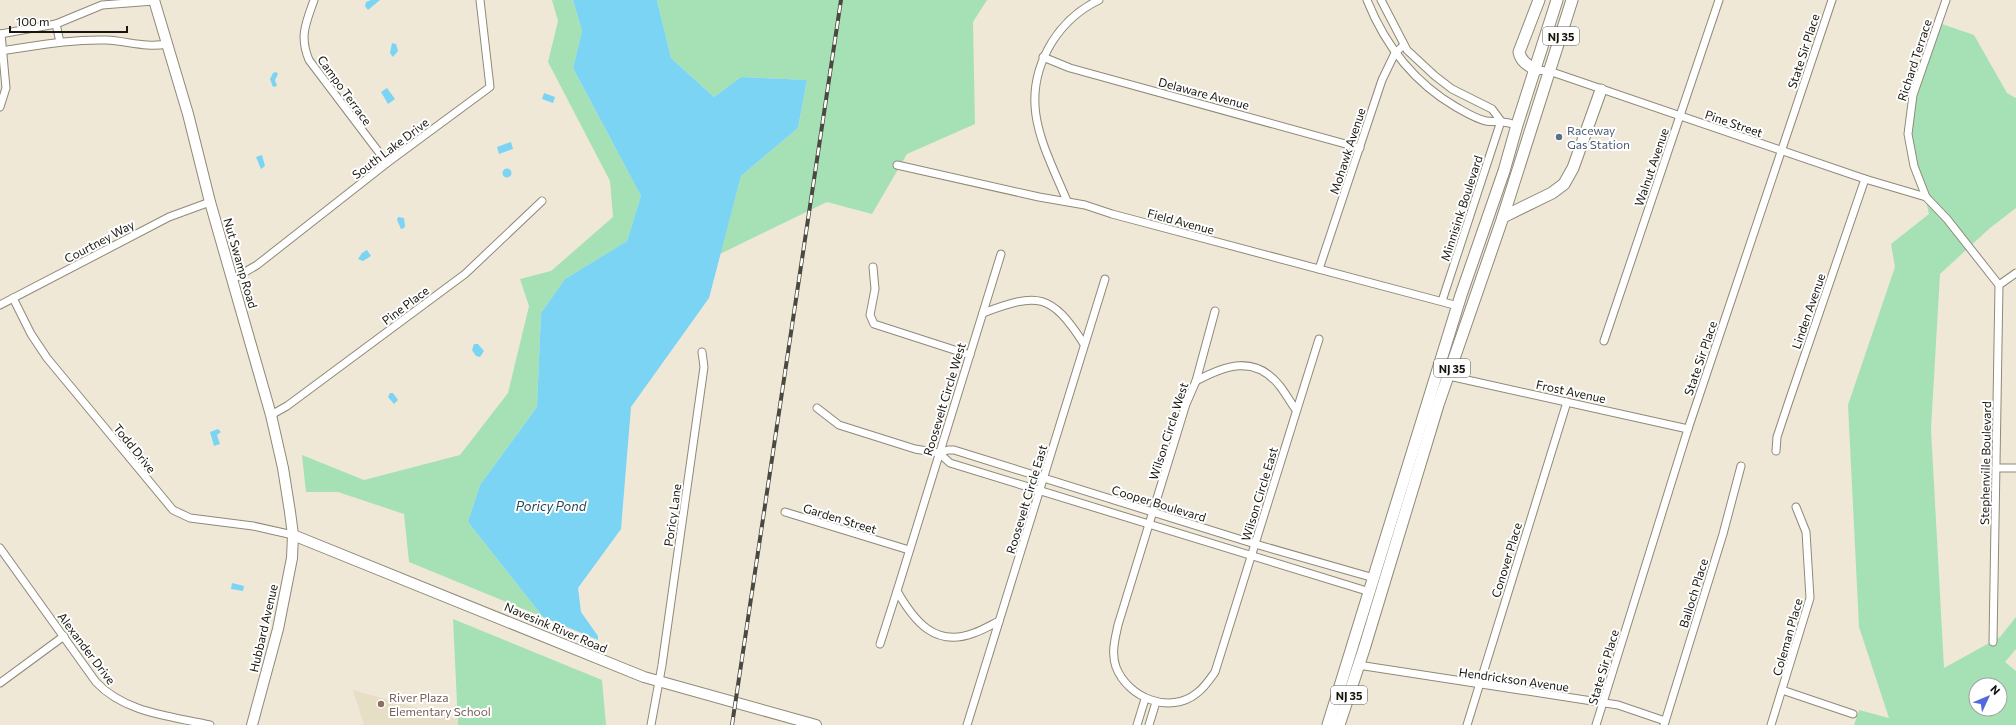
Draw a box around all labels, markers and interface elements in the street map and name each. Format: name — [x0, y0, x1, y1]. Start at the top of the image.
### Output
scale bar — [10, 8, 127, 34]
street label: State Sir Place — [1784, 12, 1822, 90]
text: 100 m — [16, 14, 50, 28]
street label: Richard Terrace — [1894, 17, 1934, 103]
road number: NJ 35 — [1543, 27, 1579, 45]
street label: Campo Terrace — [315, 52, 375, 128]
street label: Delaware Avenue — [1157, 74, 1251, 112]
street label: Mohawk Avenue — [1326, 106, 1368, 196]
street label: Pine Street — [1703, 107, 1765, 139]
street label: South Lake Drive — [349, 115, 431, 181]
place label: Raceway Gas Station — [1567, 123, 1630, 151]
street label: Walnut Avenue — [1631, 126, 1671, 208]
marker: Raceway Gas Station — [1554, 132, 1564, 142]
street label: Minnisink Boulevard — [1437, 153, 1485, 263]
street label: Field Avenue — [1146, 205, 1216, 237]
street label: Nut Swamp Road — [221, 216, 261, 310]
street label: Courtney Way — [62, 217, 136, 265]
street label: Linden Avenue — [1788, 271, 1828, 351]
street label: Pine Place — [379, 283, 431, 327]
street label: State Sir Place — [1681, 319, 1719, 397]
street label: Roosevelt Circle West — [920, 341, 968, 457]
road number: NJ 35 — [1434, 359, 1470, 377]
street label: Frost Avenue — [1535, 377, 1607, 405]
street label: Wilson Circle West — [1146, 380, 1190, 482]
street label: Stephenville Boulevard — [1977, 401, 1993, 525]
street label: Todd Drive — [111, 421, 159, 475]
street label: Roosevelt Circle East — [1003, 443, 1049, 555]
street label: Wilson Circle East — [1238, 445, 1280, 543]
street label: Cooper Boulevard — [1110, 482, 1208, 524]
street label: Poricy Lane — [661, 483, 683, 547]
water label: Poricy Pond — [516, 498, 587, 514]
street label: Garden Street — [802, 500, 878, 536]
street label: Conover Place — [1488, 521, 1524, 599]
street label: Balloch Place — [1676, 557, 1710, 629]
street label: Hubbard Avenue — [246, 583, 280, 673]
street label: Coleman Place — [1769, 597, 1805, 677]
street label: Navesink River Road — [503, 599, 610, 655]
street label: Alexander Drive — [55, 609, 119, 687]
street label: State Sir Place — [1585, 628, 1621, 706]
street label: Hendrickson Avenue — [1458, 664, 1570, 694]
north arrow — [1968, 677, 2008, 717]
text: N — [1988, 682, 2003, 697]
road number: NJ 35 — [1331, 686, 1367, 704]
place label: River Plaza Elementary School — [389, 690, 491, 718]
marker: River Plaza Elementary School — [376, 699, 386, 709]

